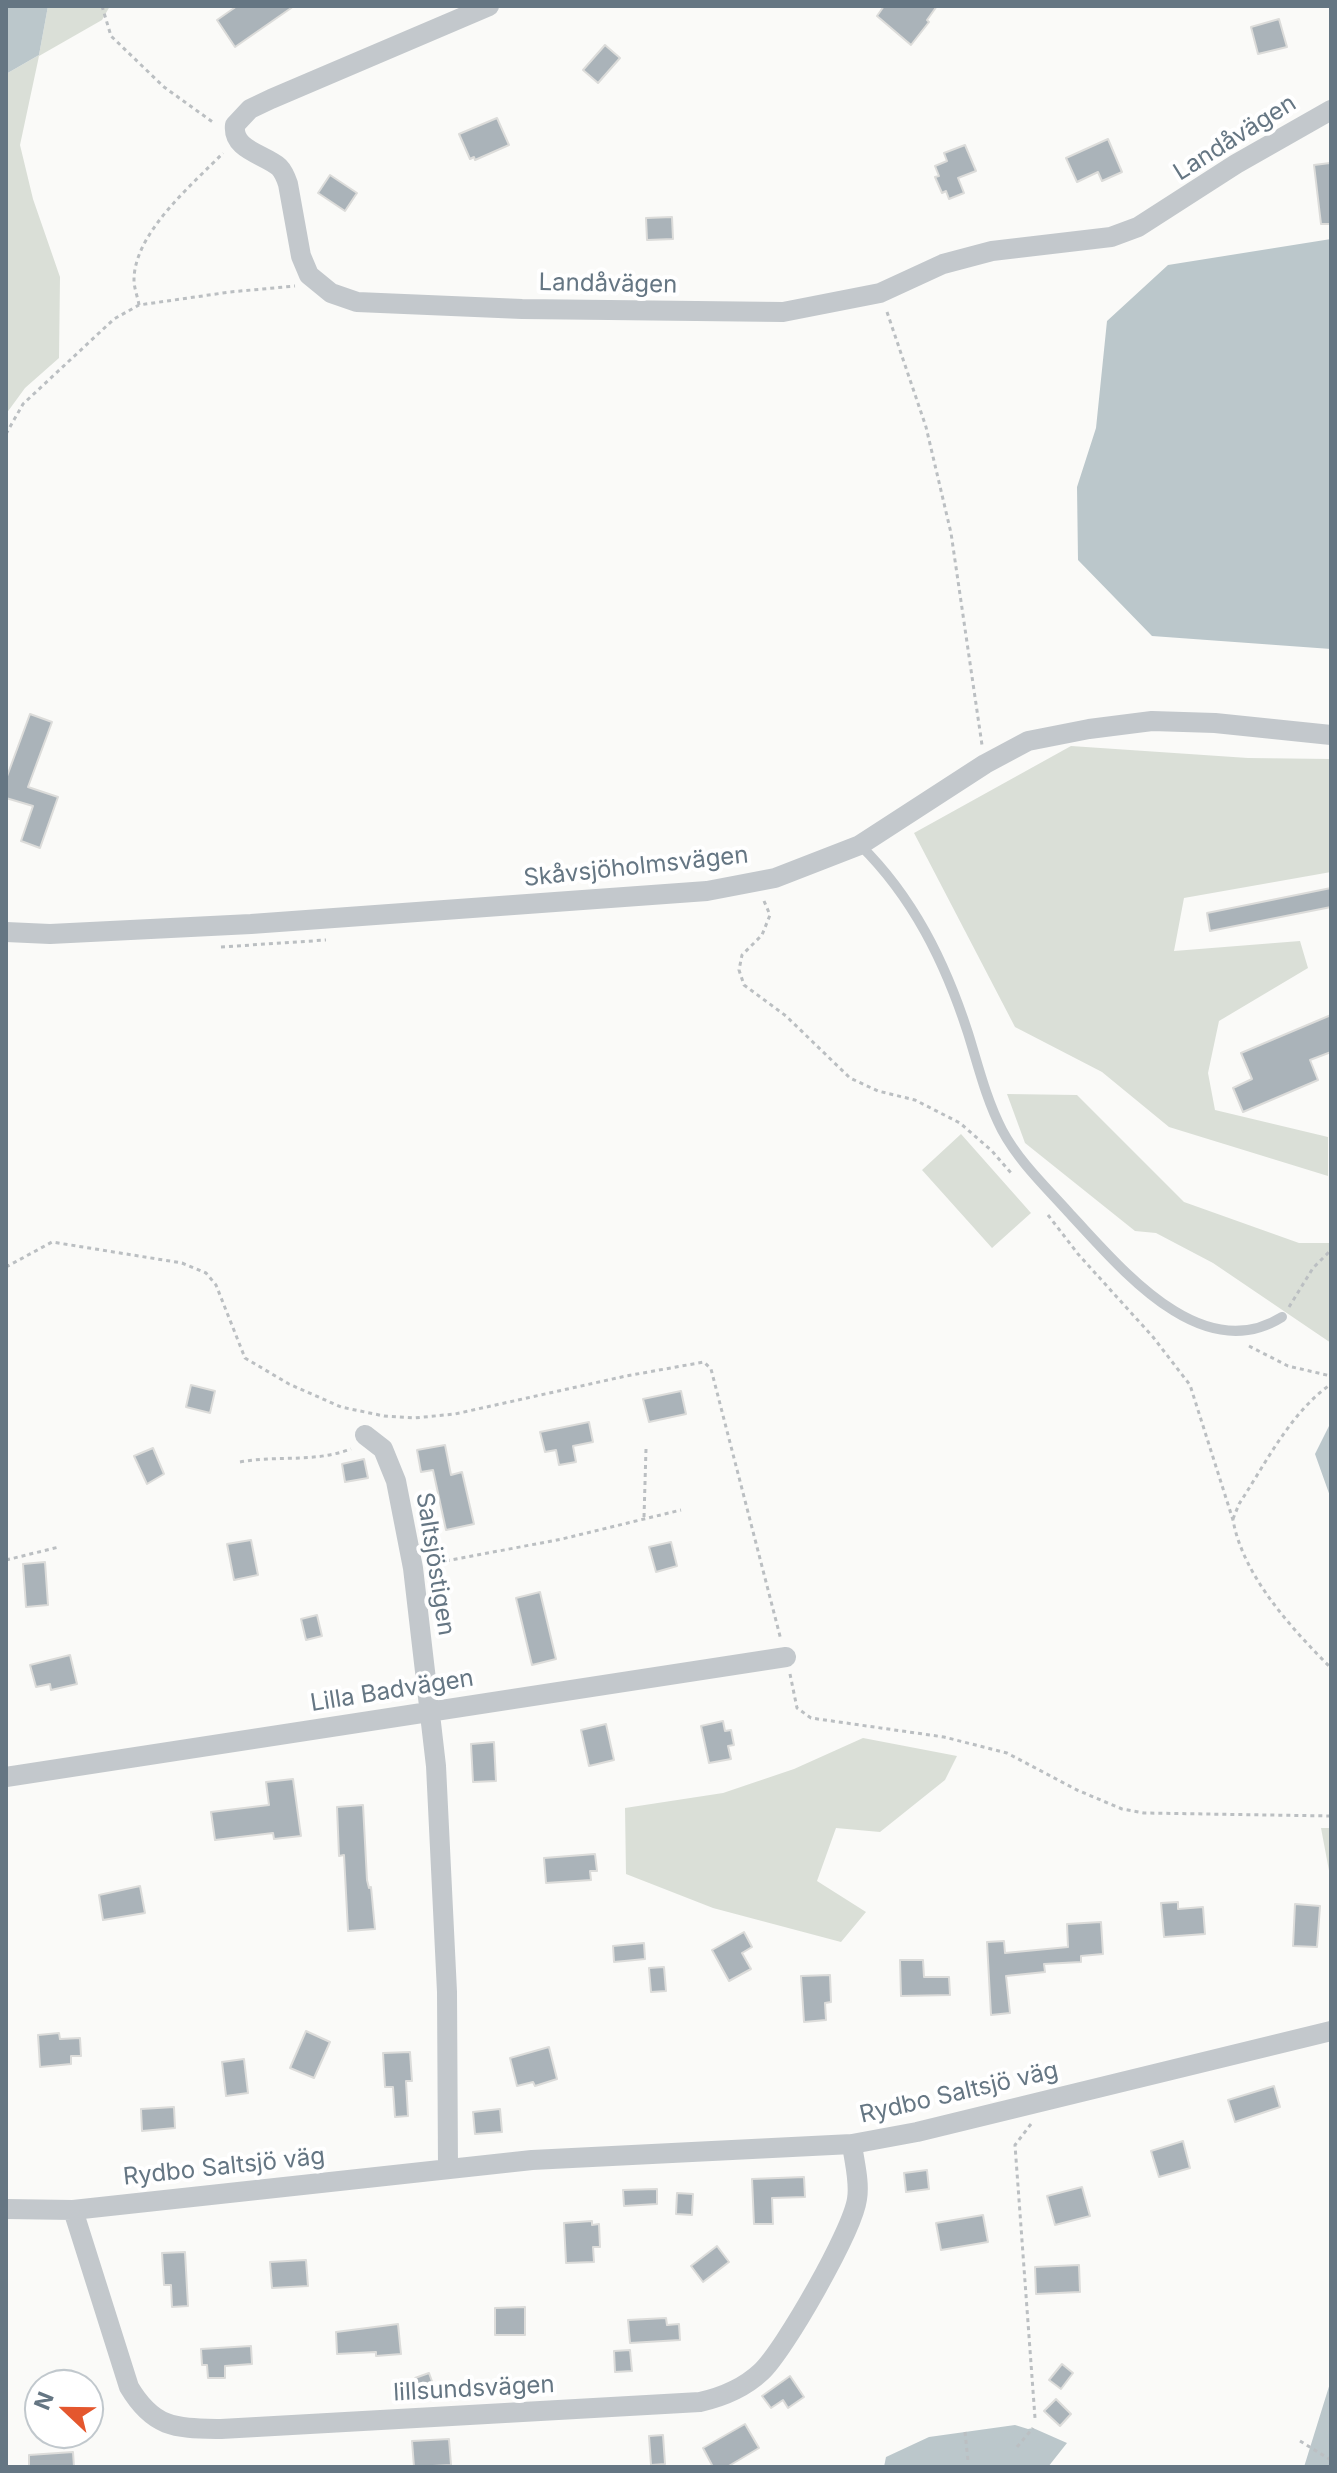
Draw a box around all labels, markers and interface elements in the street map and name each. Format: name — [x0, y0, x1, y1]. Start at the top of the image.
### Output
street label: Landåvägen — [1169, 89, 1301, 187]
street label: Landåvägen — [538, 268, 678, 300]
street label: Skåvsjöholmsvägen — [522, 841, 750, 893]
street label: Saltsjöstigen — [409, 1490, 461, 1638]
street label: Lilla Badvägen — [308, 1664, 476, 1718]
street label: Rydbo Saltsjö väg — [857, 2056, 1061, 2130]
street label: Rydbo Saltsjö väg — [122, 2142, 326, 2192]
north arrow — [24, 2369, 104, 2449]
street label: lillsundsvägen — [393, 2370, 555, 2408]
text: N — [28, 2388, 59, 2413]

